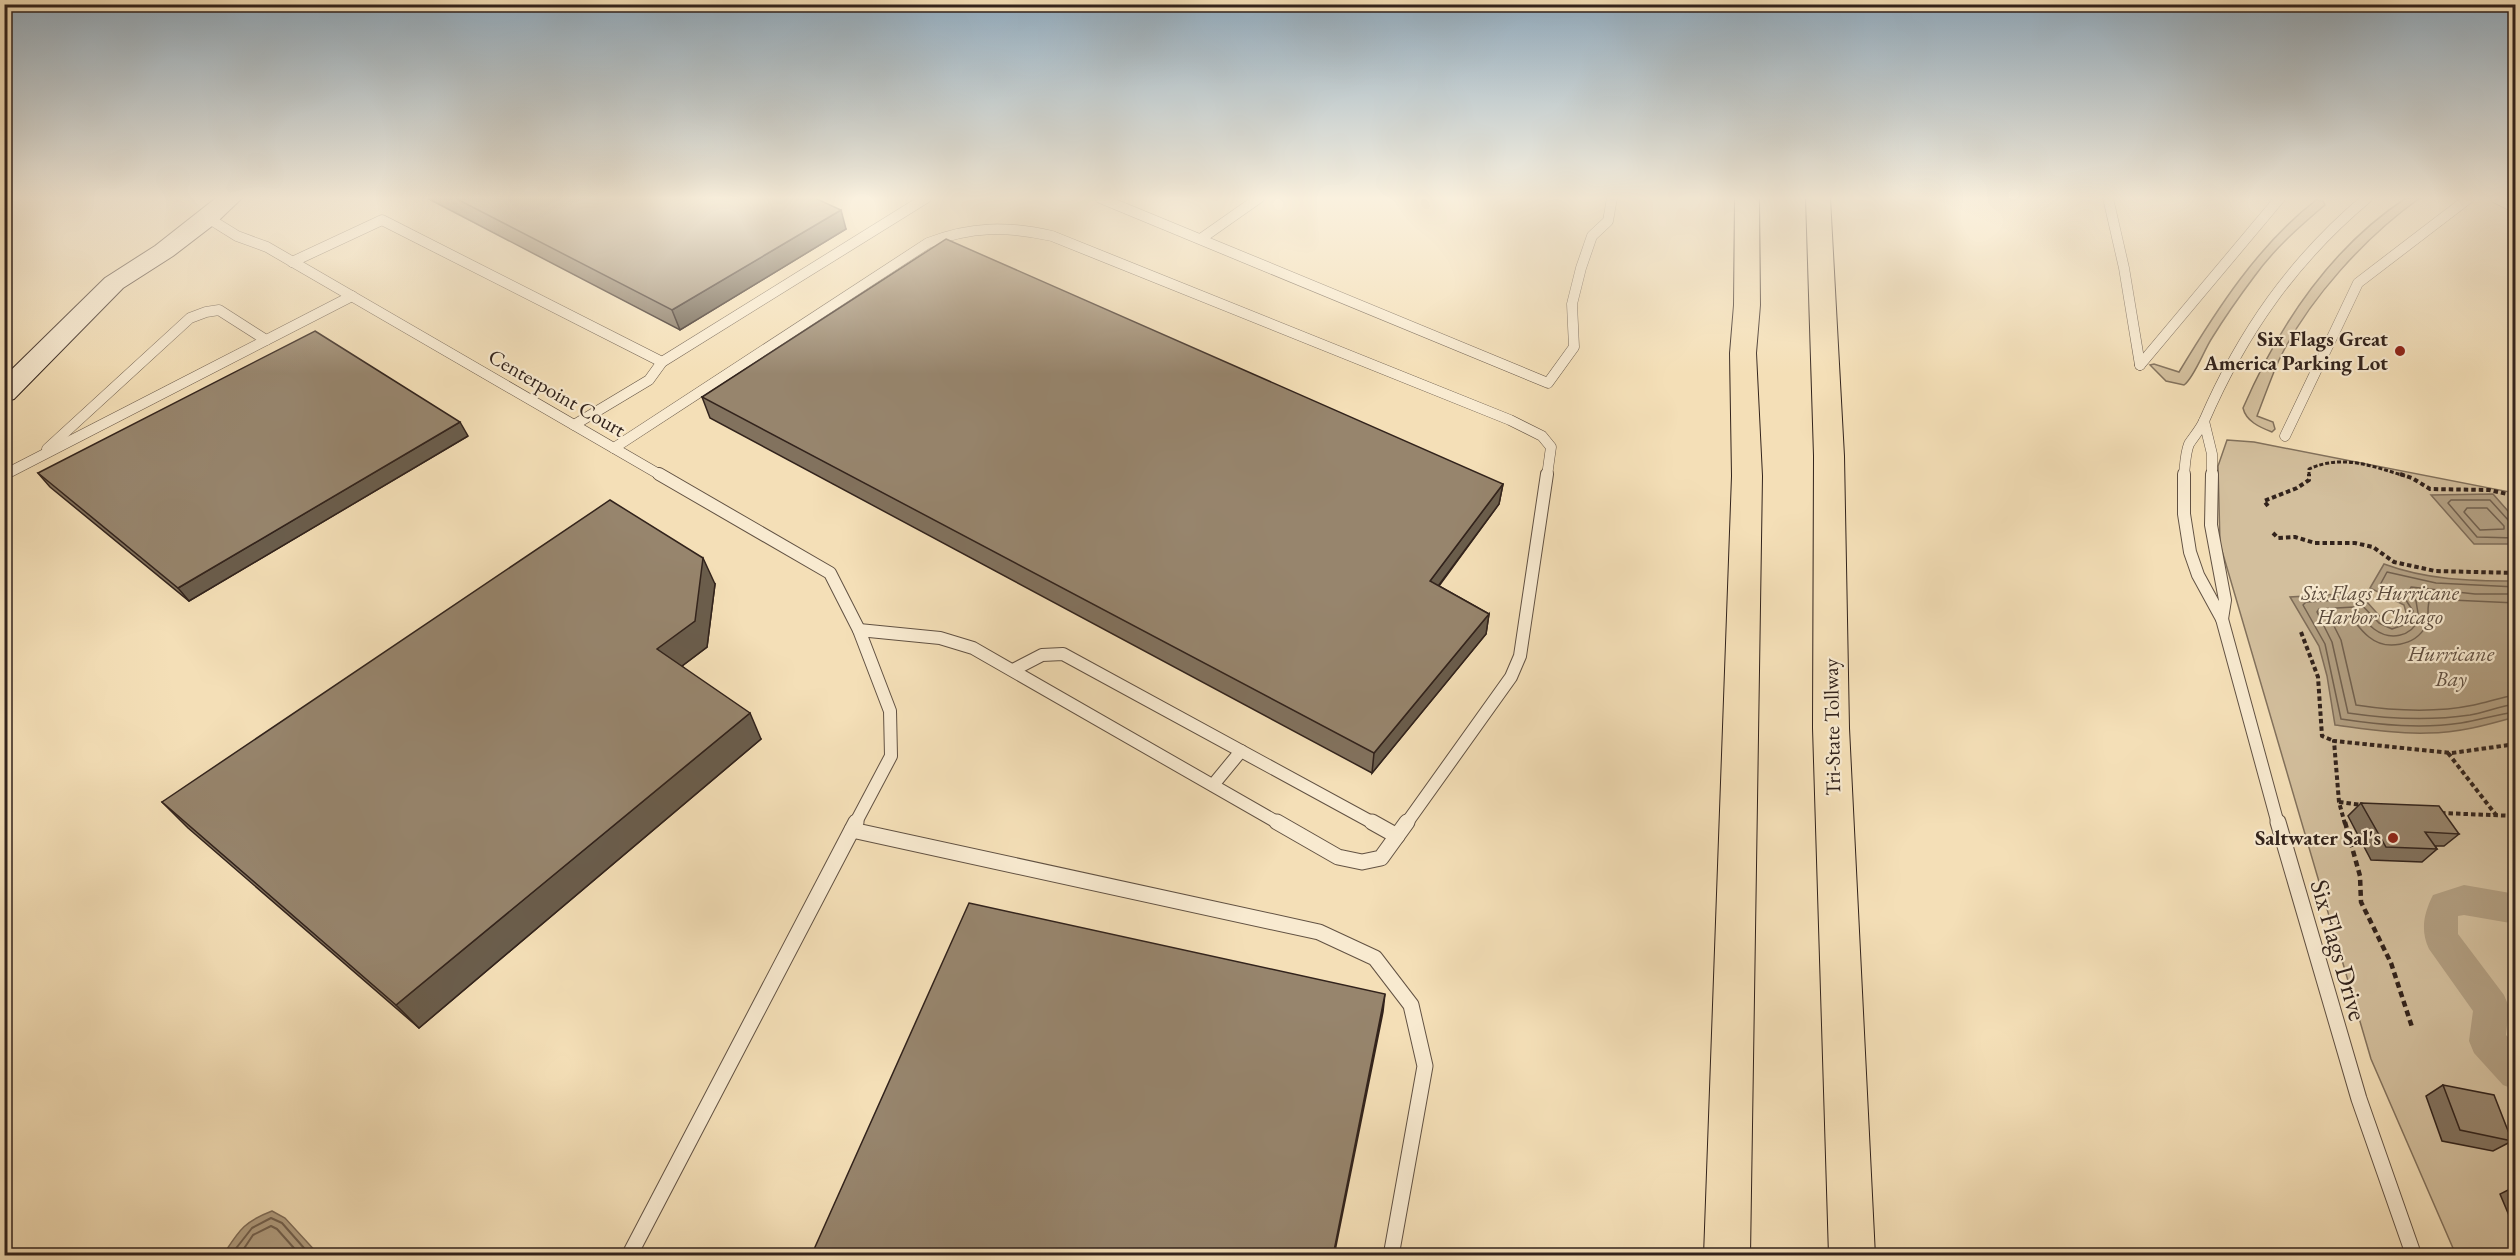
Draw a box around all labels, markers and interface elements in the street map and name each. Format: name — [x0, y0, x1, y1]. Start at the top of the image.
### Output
place label: Six Flags Great America Parking Lot — [2203, 325, 2388, 376]
street label: Centerpoint Court — [484, 342, 631, 443]
marker: Six Flags Great America Parking Lot — [2393, 344, 2407, 358]
park label: Six Flags Hurricane Harbor Chicago — [2300, 579, 2460, 630]
water label: Hurricane Bay — [2407, 639, 2495, 693]
street label: Tri-State Tollway — [1817, 657, 1846, 796]
place label: Saltwater Sal's — [2255, 824, 2381, 851]
marker: Saltwater Sal's — [2386, 831, 2400, 845]
street label: Six Flags Drive — [2303, 876, 2375, 1024]

